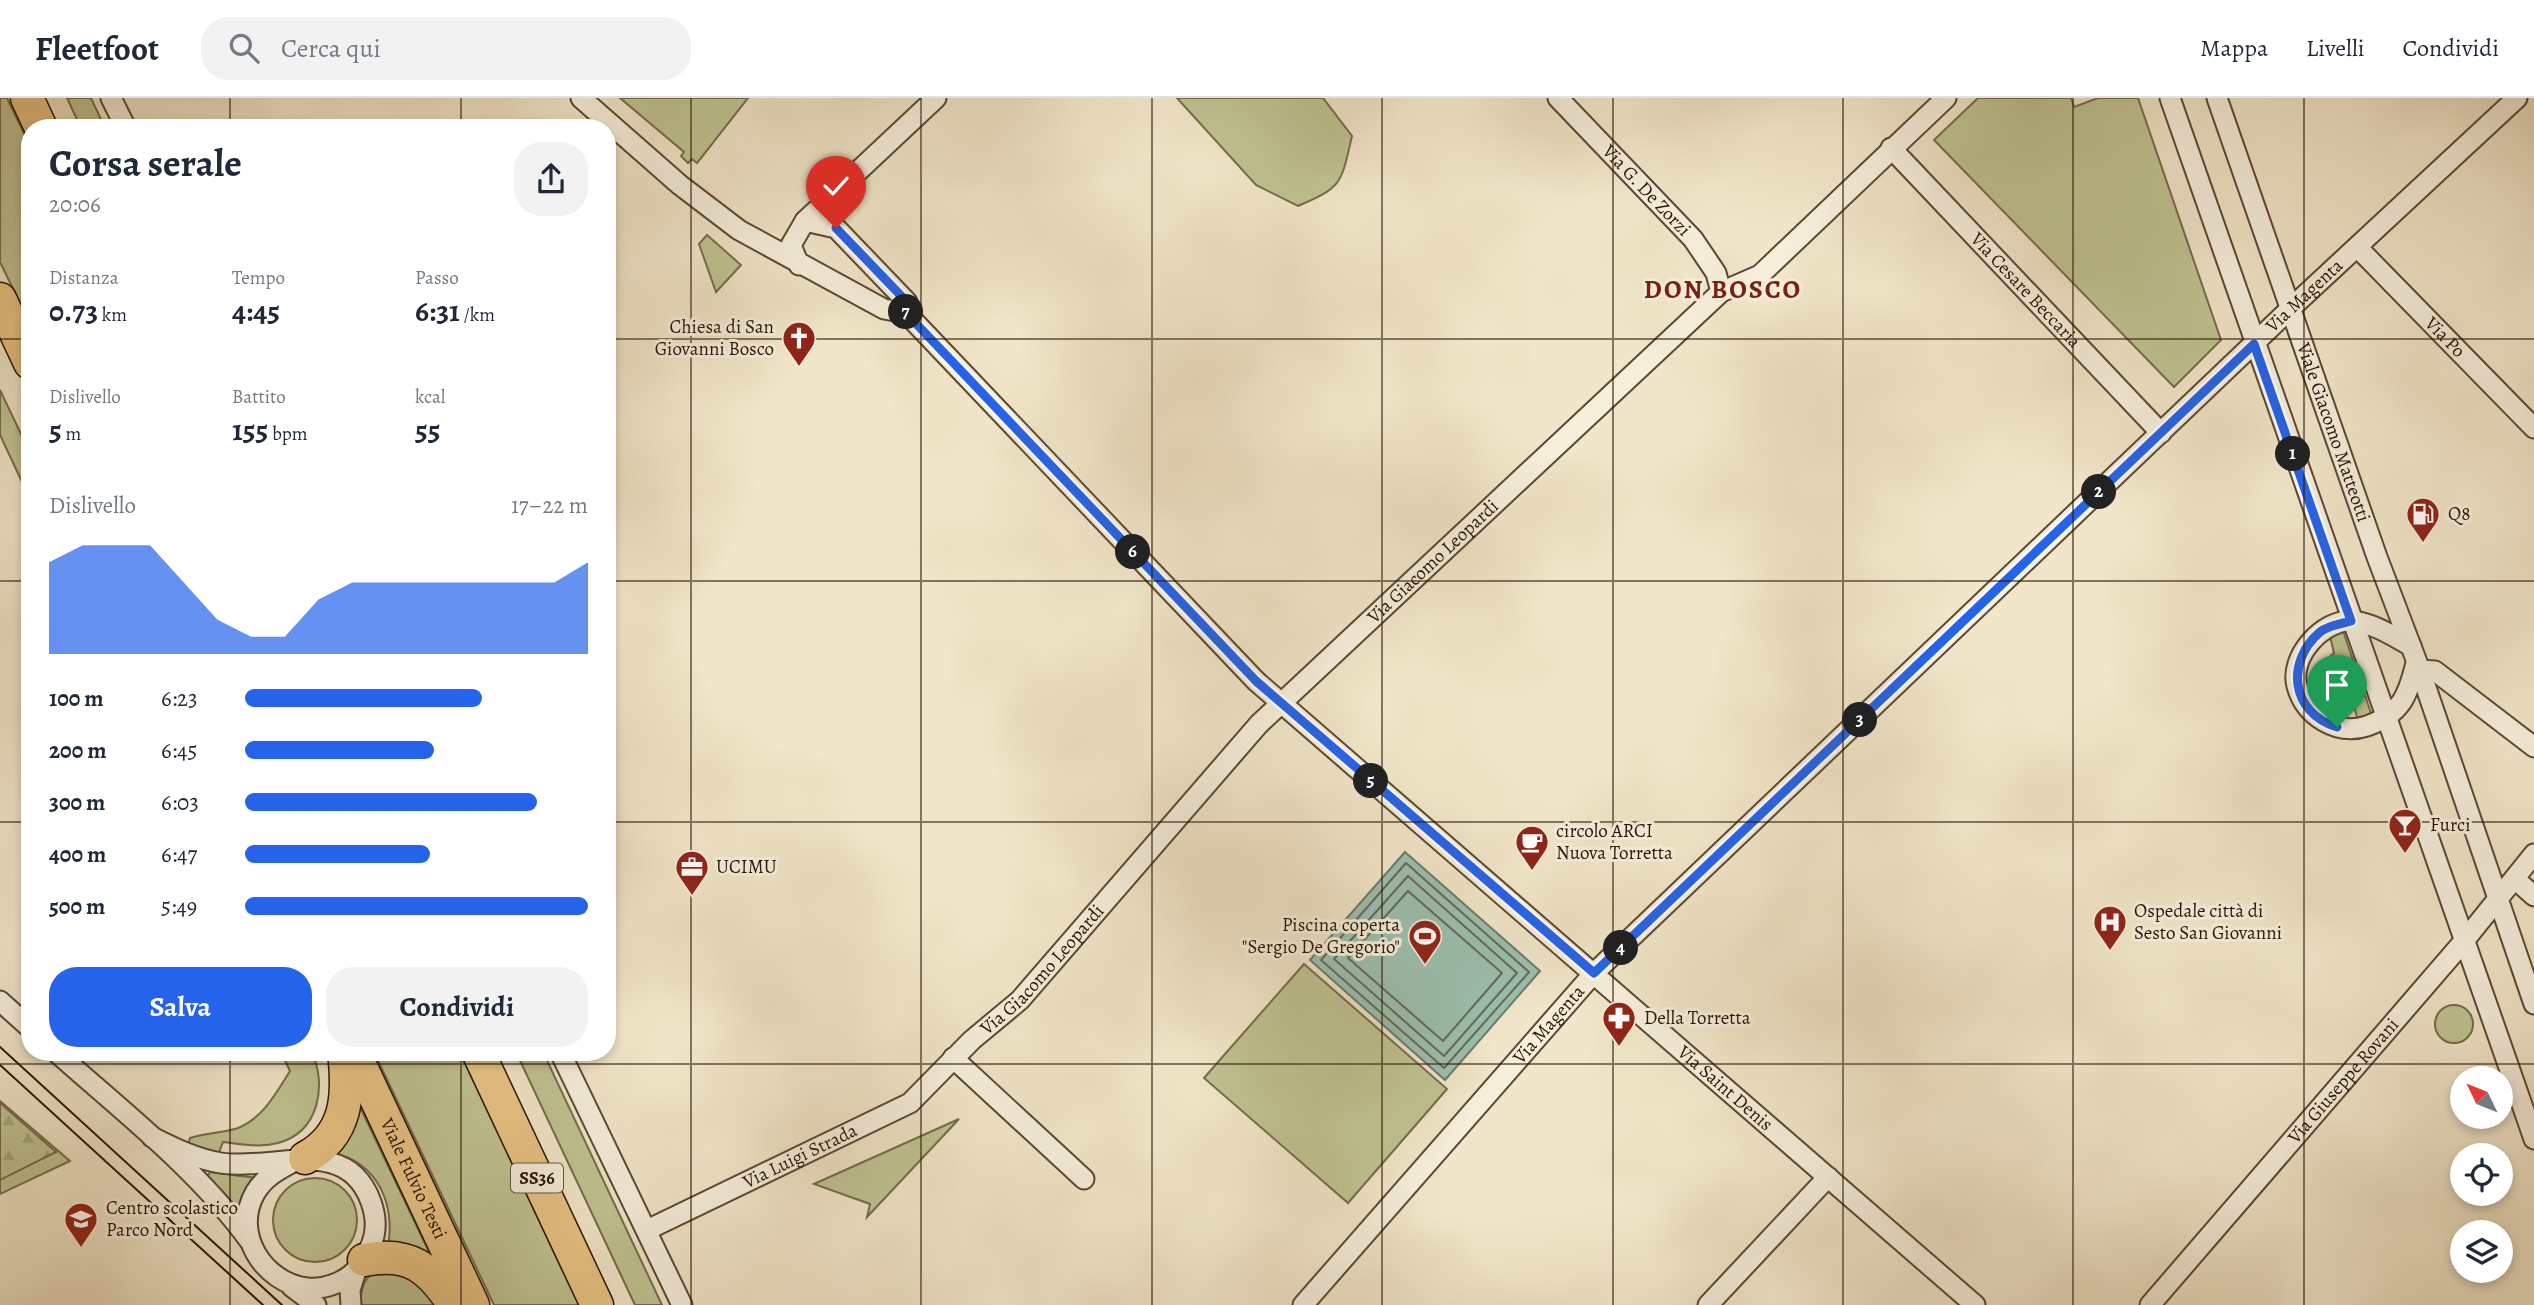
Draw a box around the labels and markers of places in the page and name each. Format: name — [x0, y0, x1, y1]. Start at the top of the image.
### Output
pin — [806, 156, 866, 228]
pin: 7 — [888, 294, 923, 330]
place label: Chiesa di San Giovanni Bosco — [655, 314, 774, 362]
church icon: Chiesa di San Giovanni Bosco — [780, 319, 818, 368]
pin: 1 — [2276, 436, 2310, 472]
pin: 2 — [2082, 474, 2116, 510]
fuel station icon: Q8 — [2404, 495, 2442, 544]
place label: Q8 — [2448, 501, 2470, 527]
pin: 6 — [1116, 534, 1150, 570]
pin — [2307, 655, 2367, 727]
pin: 3 — [1842, 702, 1878, 738]
pin: 5 — [1354, 764, 1388, 798]
bar icon: Furci — [2386, 806, 2424, 855]
place label: Furci — [2430, 812, 2471, 838]
place label: circolo ARCI Nuova Torretta — [1556, 818, 1673, 866]
cafe icon: circolo ARCI Nuova Torretta — [1513, 823, 1551, 872]
office icon: UCIMU — [673, 848, 711, 897]
place label: UCIMU — [716, 854, 777, 880]
place label: Ospedale città di Sesto San Giovanni — [2134, 898, 2282, 946]
hospital icon: Ospedale città di Sesto San Giovanni — [2091, 903, 2129, 952]
place label: Piscina coperta "Sergio De Gregorio" — [1242, 912, 1400, 960]
sports icon: Piscina coperta "Sergio De Gregorio" — [1406, 917, 1444, 966]
pin: 4 — [1604, 930, 1638, 966]
pharmacy icon: Della Torretta — [1600, 999, 1638, 1048]
place label: Della Torretta — [1644, 1005, 1751, 1031]
place label: Centro scolastico Parco Nord — [106, 1195, 238, 1243]
school or university icon: Centro scolastico Parco Nord — [62, 1200, 100, 1249]

